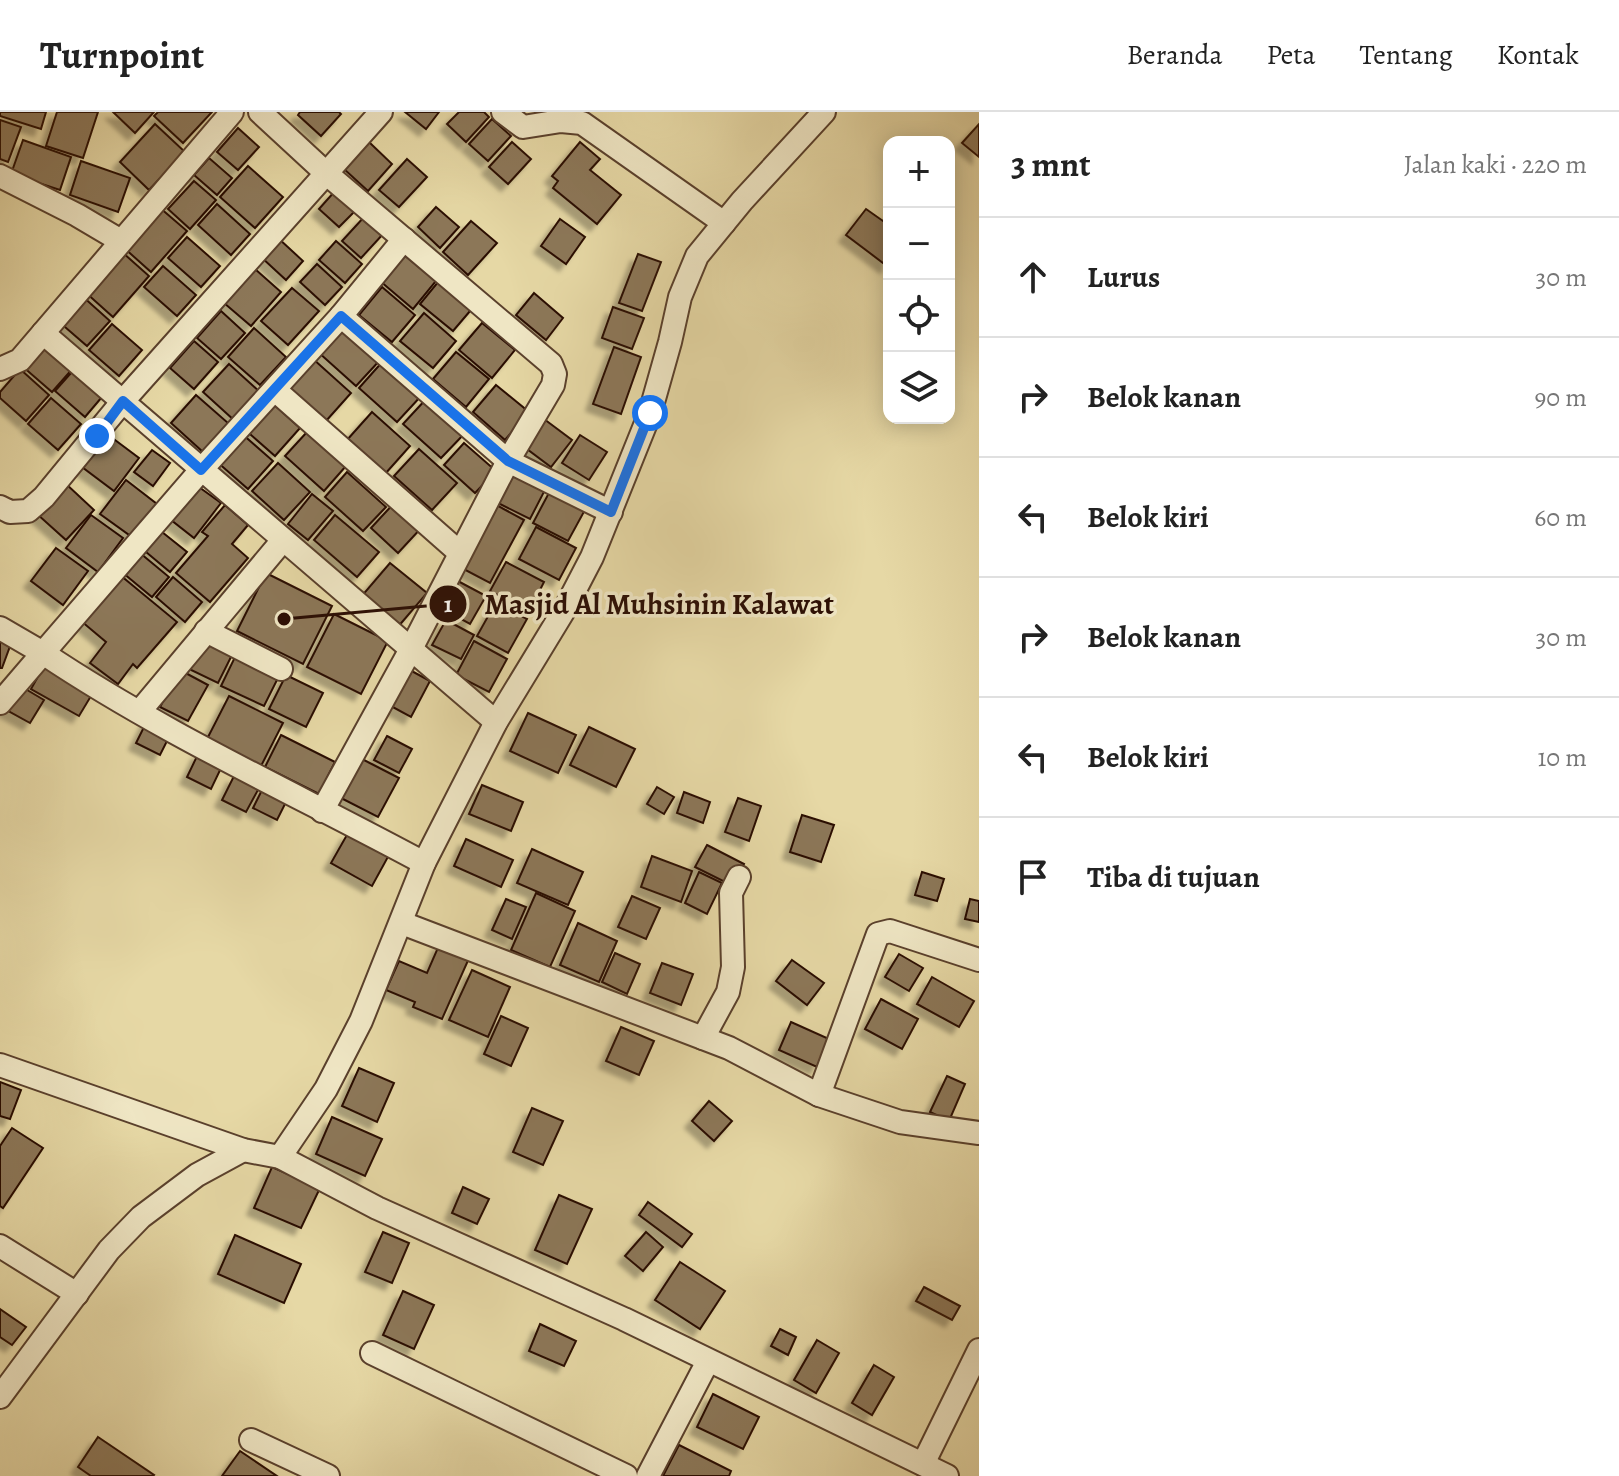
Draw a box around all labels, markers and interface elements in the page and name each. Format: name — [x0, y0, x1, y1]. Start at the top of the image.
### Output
text: Turnpoint — [40, 29, 204, 81]
text: Beranda — [1127, 36, 1223, 74]
text: Peta — [1267, 36, 1316, 74]
text: Tentang — [1360, 36, 1453, 74]
text: Kontak — [1497, 36, 1579, 74]
map controls — [883, 136, 955, 424]
button: + — [883, 136, 955, 208]
text: 3 mnt — [1011, 141, 1090, 188]
text: Jalan kaki · 220 m — [1404, 147, 1587, 182]
button: − — [883, 208, 955, 280]
icon: ahead — [1011, 255, 1055, 299]
text: Lurus — [1087, 257, 1160, 297]
text: 30 m — [1536, 260, 1587, 295]
button: locate — [883, 280, 955, 352]
button: layers — [883, 352, 955, 424]
icon: right — [1011, 375, 1055, 419]
text: Belok kanan — [1087, 377, 1241, 417]
text: 90 m — [1535, 380, 1587, 415]
route start — [632, 395, 668, 431]
route end — [79, 418, 115, 454]
icon: left — [1011, 495, 1055, 539]
text: Belok kiri — [1087, 497, 1209, 537]
text: 60 m — [1534, 500, 1587, 535]
callout: Masjid Al Muhsinin Kalawat — [428, 577, 849, 631]
text: Masjid Al Muhsinin Kalawat — [484, 584, 834, 624]
text: 1 — [444, 588, 453, 620]
icon: right — [1011, 615, 1055, 659]
text: Belok kanan — [1087, 617, 1241, 657]
text: 30 m — [1536, 620, 1587, 655]
icon: left — [1011, 735, 1055, 779]
text: Belok kiri — [1087, 737, 1209, 777]
text: 10 m — [1537, 740, 1587, 775]
icon: arrive — [1011, 855, 1055, 899]
text: Tiba di tujuan — [1087, 857, 1260, 897]

